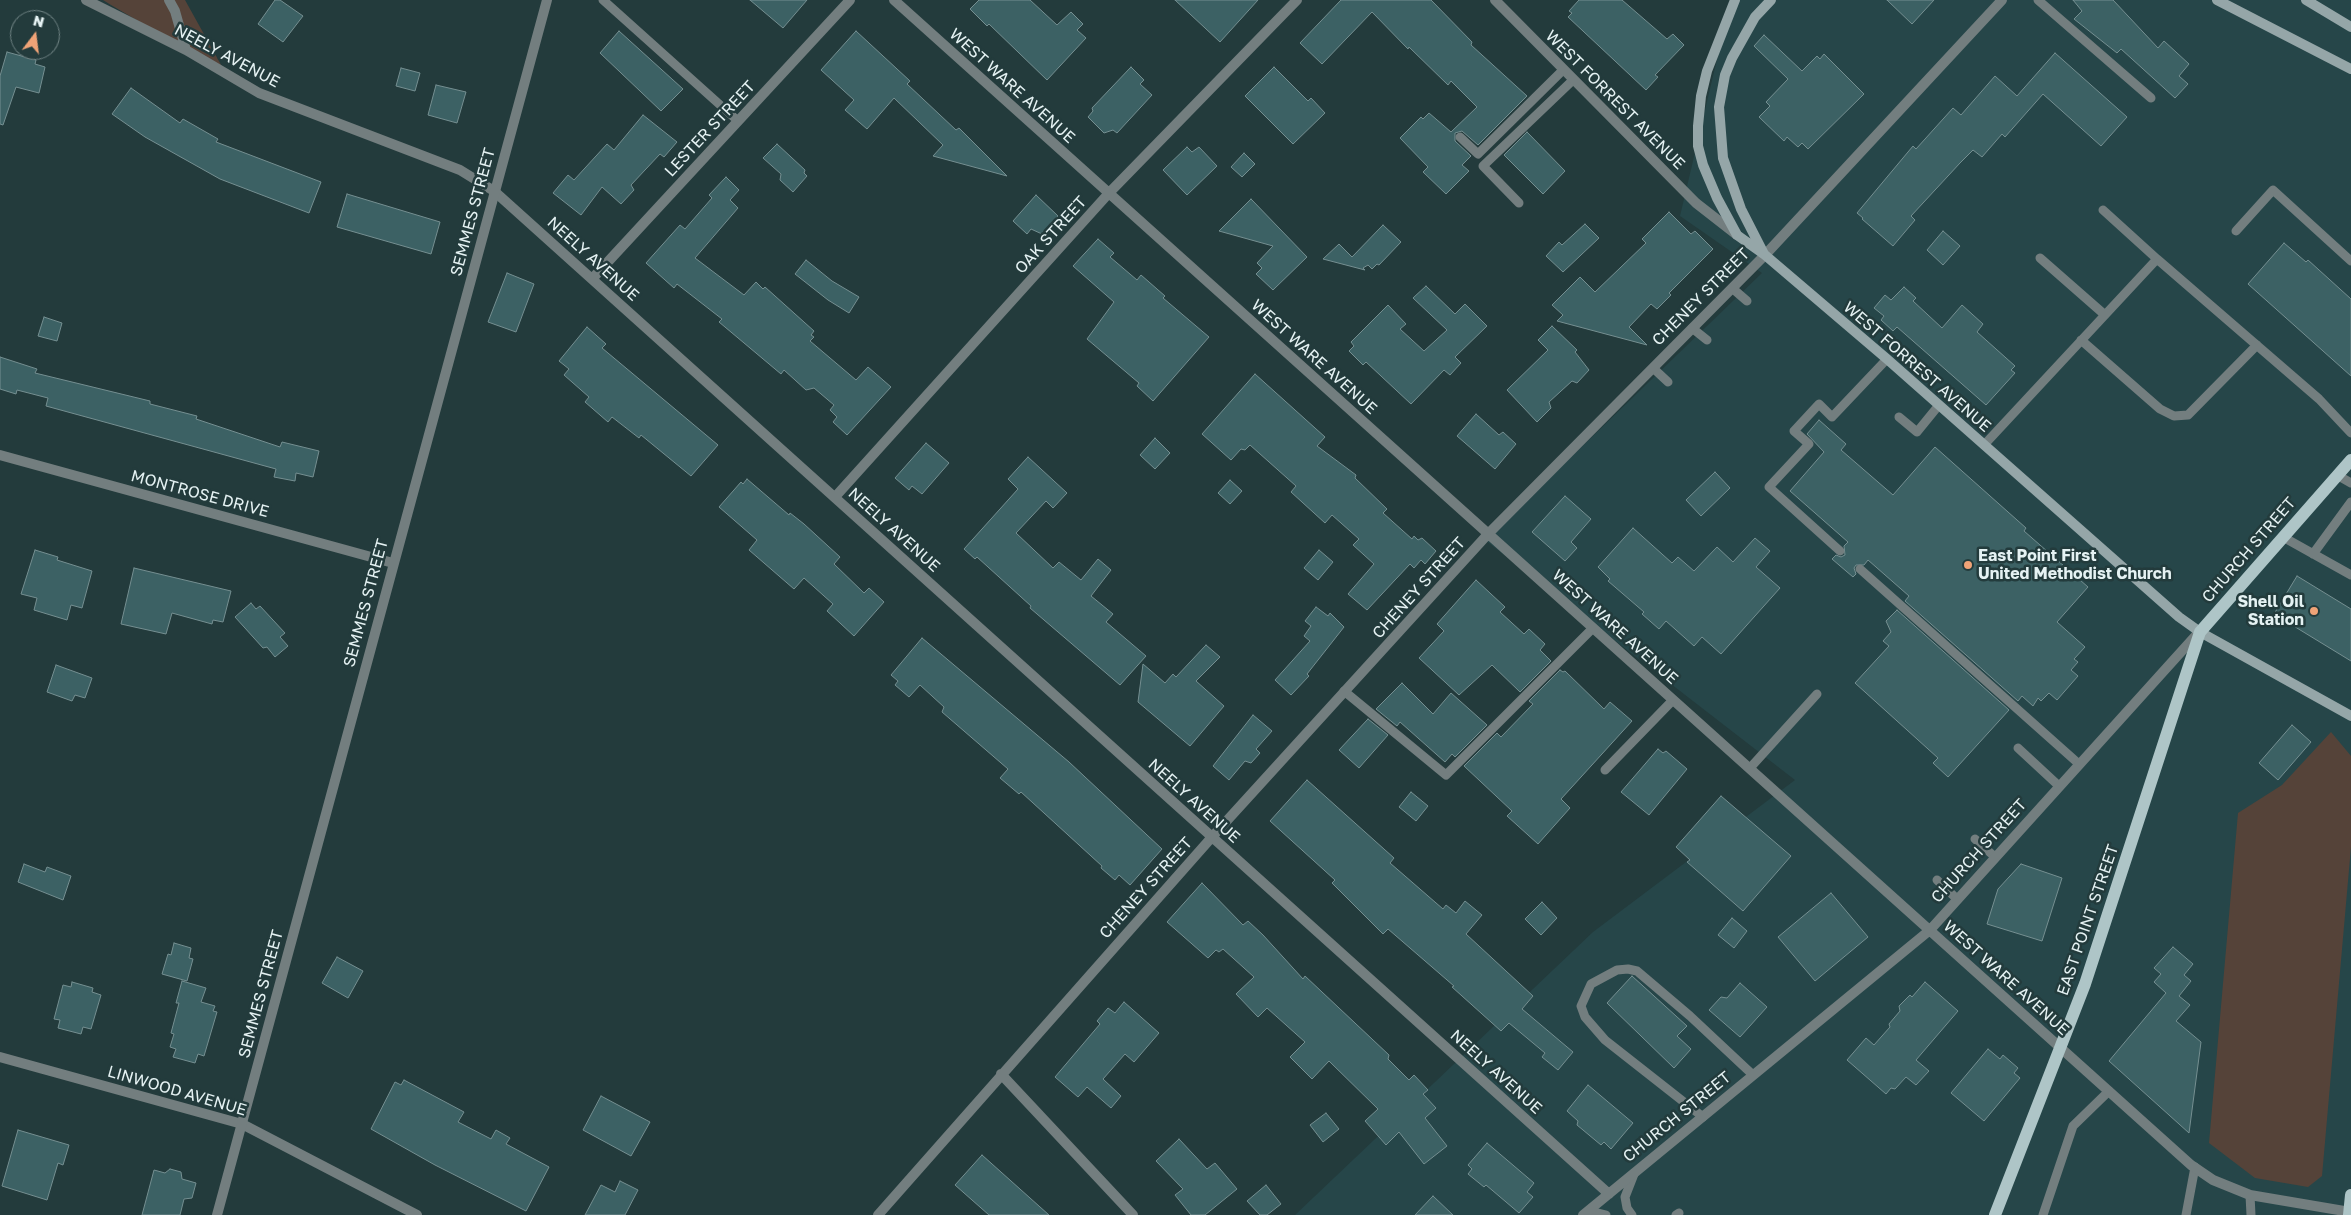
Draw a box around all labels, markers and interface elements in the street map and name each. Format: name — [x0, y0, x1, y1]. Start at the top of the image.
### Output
north arrow — [10, 10, 60, 60]
text: N — [31, 11, 46, 31]
street label: NEELY AVENUE — [171, 20, 283, 92]
street label: WEST WARE AVENUE — [945, 25, 1079, 147]
street label: WEST FORREST AVENUE — [1541, 26, 1689, 174]
street label: LESTER STREET — [661, 77, 759, 181]
street label: SEMMES STREET — [447, 146, 499, 278]
street label: OAK STREET — [1011, 192, 1091, 278]
street label: NEELY AVENUE — [543, 213, 643, 305]
street label: CHENEY STREET — [1648, 244, 1754, 350]
street label: WEST WARE AVENUE — [1247, 296, 1381, 418]
street label: WEST FORREST AVENUE — [1839, 298, 1995, 436]
street label: MONTROSE DRIVE — [129, 466, 271, 522]
street label: NEELY AVENUE — [844, 484, 944, 576]
street label: CHURCH STREET — [2198, 493, 2300, 607]
street label: CHENEY STREET — [1369, 533, 1469, 643]
street label: SEMMES STREET — [340, 537, 392, 669]
place label: East Point First United Methodist Church — [1978, 546, 2172, 584]
marker: East Point First United Methodist Church — [1962, 559, 1974, 571]
street label: WEST WARE AVENUE — [1548, 566, 1682, 688]
place label: Shell Oil Station — [2237, 592, 2304, 630]
marker: Shell Oil Station — [2308, 605, 2320, 617]
street label: NEELY AVENUE — [1144, 755, 1244, 847]
street label: CHURCH STREET — [1927, 795, 2031, 907]
street label: CHENEY STREET — [1096, 833, 1196, 943]
street label: EAST POINT STREET — [2053, 842, 2123, 998]
street label: WEST WARE AVENUE — [1939, 917, 2073, 1039]
street label: SEMMES STREET — [235, 928, 287, 1060]
street label: NEELY AVENUE — [1446, 1026, 1546, 1118]
street label: LINWOOD AVENUE — [105, 1062, 249, 1120]
street label: CHURCH STREET — [1619, 1068, 1735, 1166]

